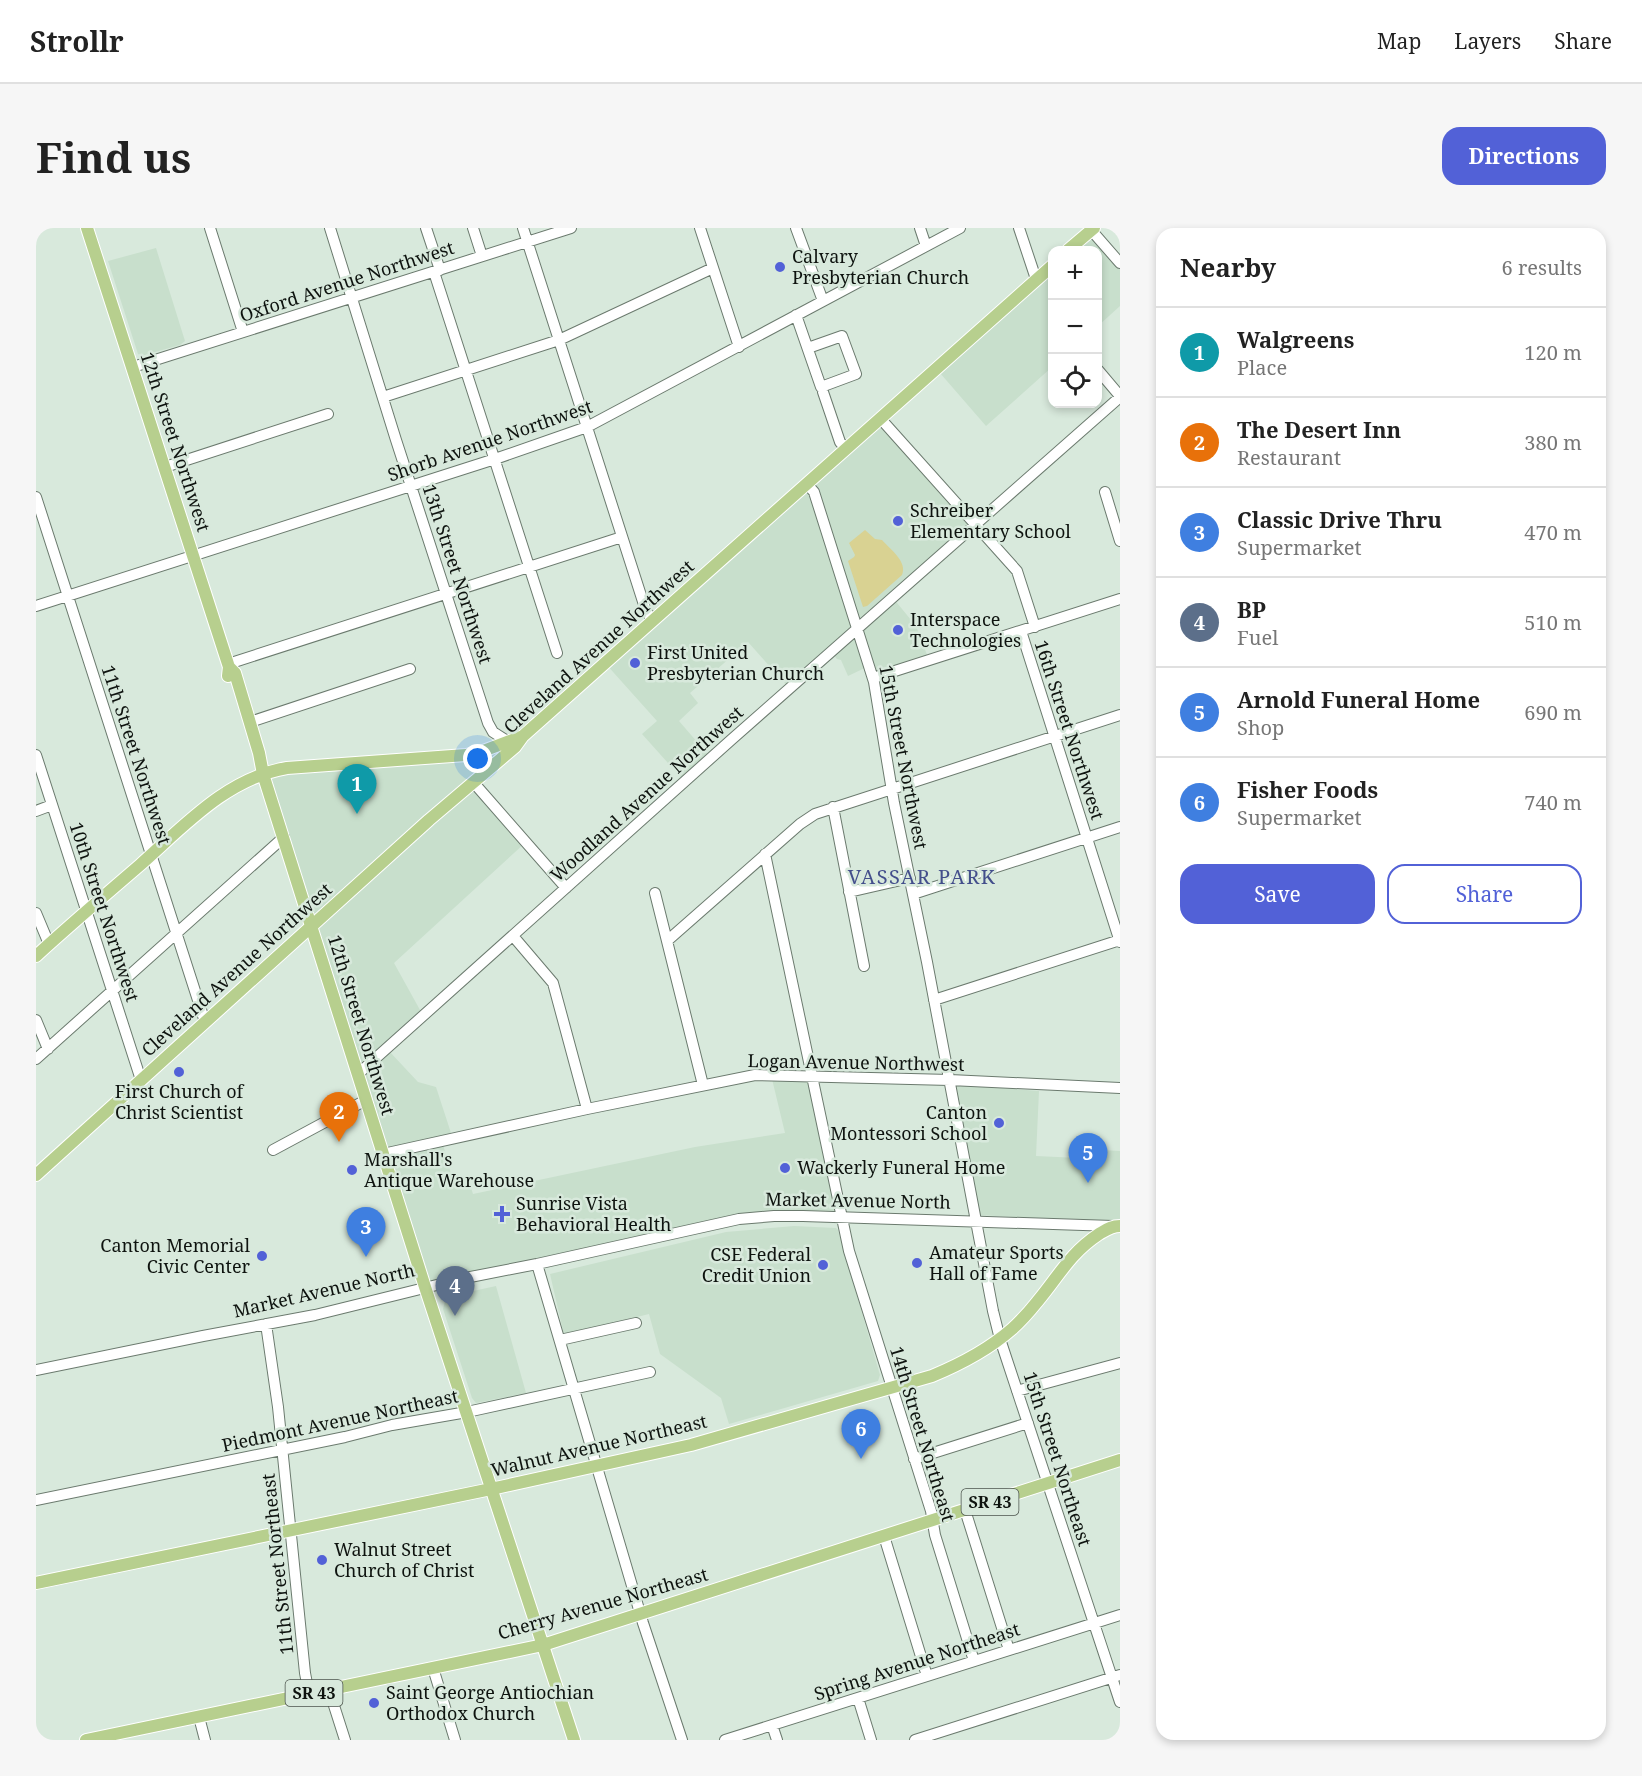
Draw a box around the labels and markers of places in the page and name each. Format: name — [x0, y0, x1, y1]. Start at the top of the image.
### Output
place label: Calvary Presbyterian Church — [792, 244, 969, 289]
marker: Calvary Presbyterian Church — [773, 260, 787, 274]
place label: Schreiber Elementary School — [910, 498, 1071, 543]
marker: Schreiber Elementary School — [891, 514, 905, 528]
place label: Interspace Technologies — [910, 607, 1021, 652]
marker: Interspace Technologies — [891, 623, 905, 637]
place label: First United Presbyterian Church — [647, 640, 824, 685]
marker: First United Presbyterian Church — [628, 656, 642, 670]
pin: 1 — [338, 764, 376, 814]
marker: First Church of Christ Scientist — [172, 1065, 186, 1079]
place label: First Church of Christ Scientist — [115, 1079, 245, 1124]
pin: 2 — [320, 1092, 358, 1142]
place label: Canton Montessori School — [830, 1100, 987, 1145]
marker: Canton Montessori School — [992, 1116, 1006, 1130]
pin: 5 — [1068, 1134, 1108, 1183]
place label: Marshall's Antique Warehouse — [364, 1147, 534, 1192]
place label: Wackerly Funeral Home — [797, 1155, 1005, 1179]
marker: Wackerly Funeral Home — [778, 1161, 792, 1175]
marker: Marshall's Antique Warehouse — [345, 1163, 359, 1177]
place label: Sunrise Vista Behavioral Health — [516, 1191, 671, 1236]
marker: Sunrise Vista Behavioral Health — [493, 1205, 511, 1223]
pin: 3 — [346, 1208, 386, 1257]
place label: Canton Memorial Civic Center — [100, 1233, 251, 1278]
place label: Amateur Sports Hall of Fame — [929, 1240, 1064, 1285]
place label: CSE Federal Credit Union — [702, 1242, 811, 1287]
marker: Canton Memorial Civic Center — [255, 1249, 269, 1263]
marker: Amateur Sports Hall of Fame — [910, 1256, 924, 1270]
marker: CSE Federal Credit Union — [816, 1258, 830, 1272]
pin: 4 — [436, 1266, 474, 1316]
pin: 6 — [842, 1410, 880, 1459]
place label: Walnut Street Church of Christ — [334, 1537, 474, 1582]
marker: Walnut Street Church of Christ — [315, 1553, 329, 1567]
place label: Saint George Antiochian Orthodox Church — [386, 1680, 595, 1725]
marker: Saint George Antiochian Orthodox Church — [367, 1696, 381, 1710]

